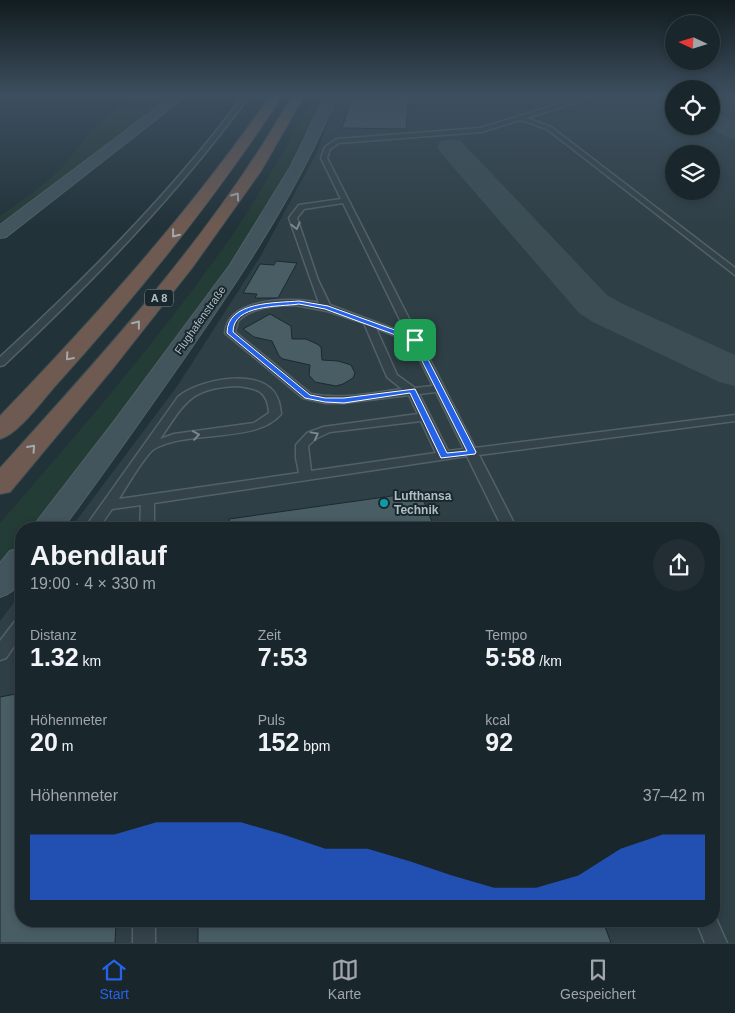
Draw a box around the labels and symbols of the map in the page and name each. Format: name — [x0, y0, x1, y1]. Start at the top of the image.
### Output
north arrow — [665, 15, 720, 70]
one-way arrow — [230, 192, 239, 201]
one-way arrow — [290, 221, 300, 229]
one-way arrow — [172, 228, 180, 237]
street label: Flughafenstraße — [172, 284, 228, 356]
road number: A 8 — [145, 290, 173, 306]
pin — [394, 319, 436, 361]
one-way arrow — [132, 321, 140, 330]
one-way arrow — [65, 351, 74, 360]
one-way arrow — [192, 430, 200, 441]
one-way arrow — [310, 431, 319, 441]
one-way arrow — [27, 445, 36, 454]
place label: Lufthansa Technik — [394, 489, 452, 517]
marker: Lufthansa Technik — [378, 497, 390, 509]

